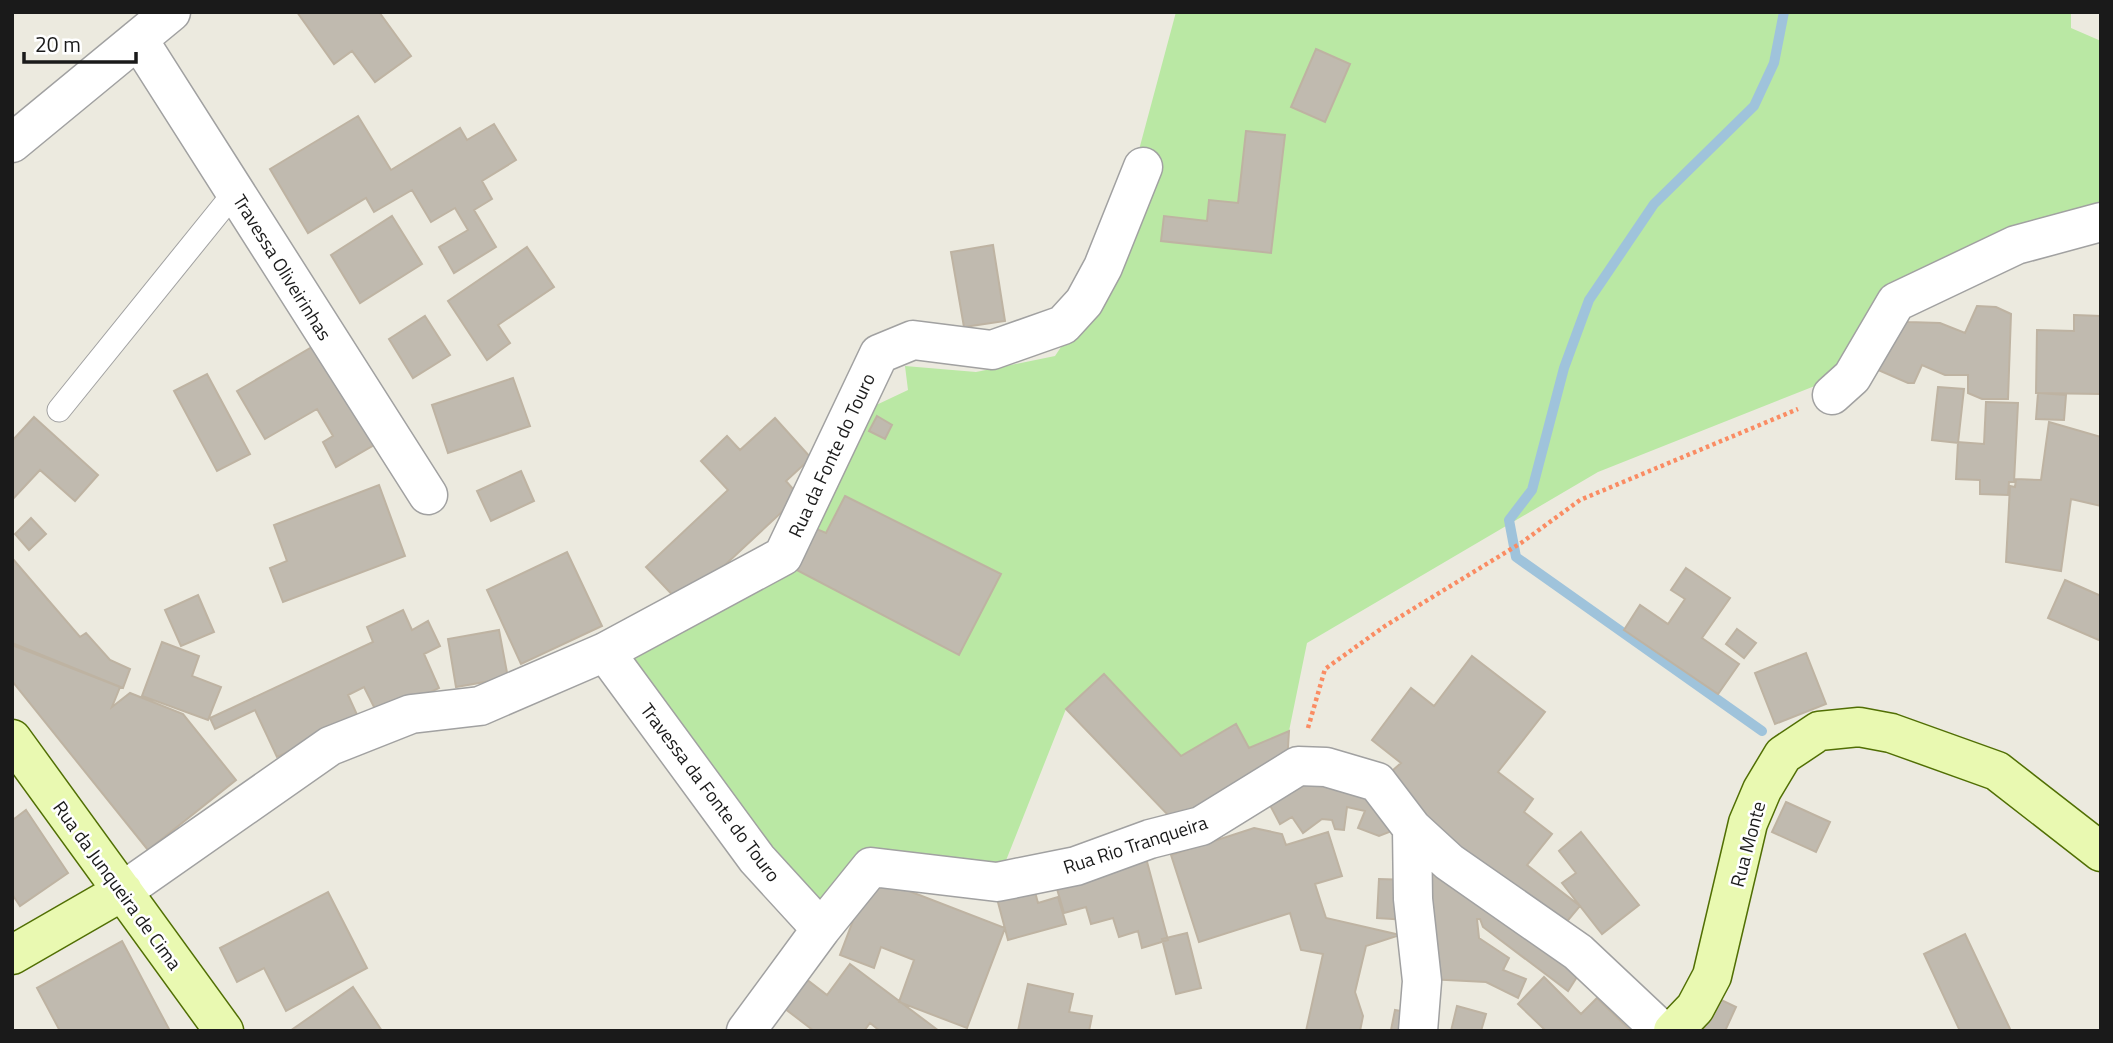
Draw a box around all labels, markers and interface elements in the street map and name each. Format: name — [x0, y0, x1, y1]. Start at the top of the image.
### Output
scale bar — [24, 21, 136, 65]
text: 20 m — [35, 28, 81, 60]
street label: Travessa Oliveirinhas — [226, 188, 340, 346]
street label: Rua da Fonte do Touro — [780, 368, 882, 542]
street label: Travessa da Fonte do Touro — [634, 696, 788, 888]
street label: Rua da Junqueira de Cima — [47, 794, 190, 976]
street label: Rua Monte — [1722, 798, 1772, 890]
street label: Rua Rio Tranqueira — [1059, 807, 1211, 881]

